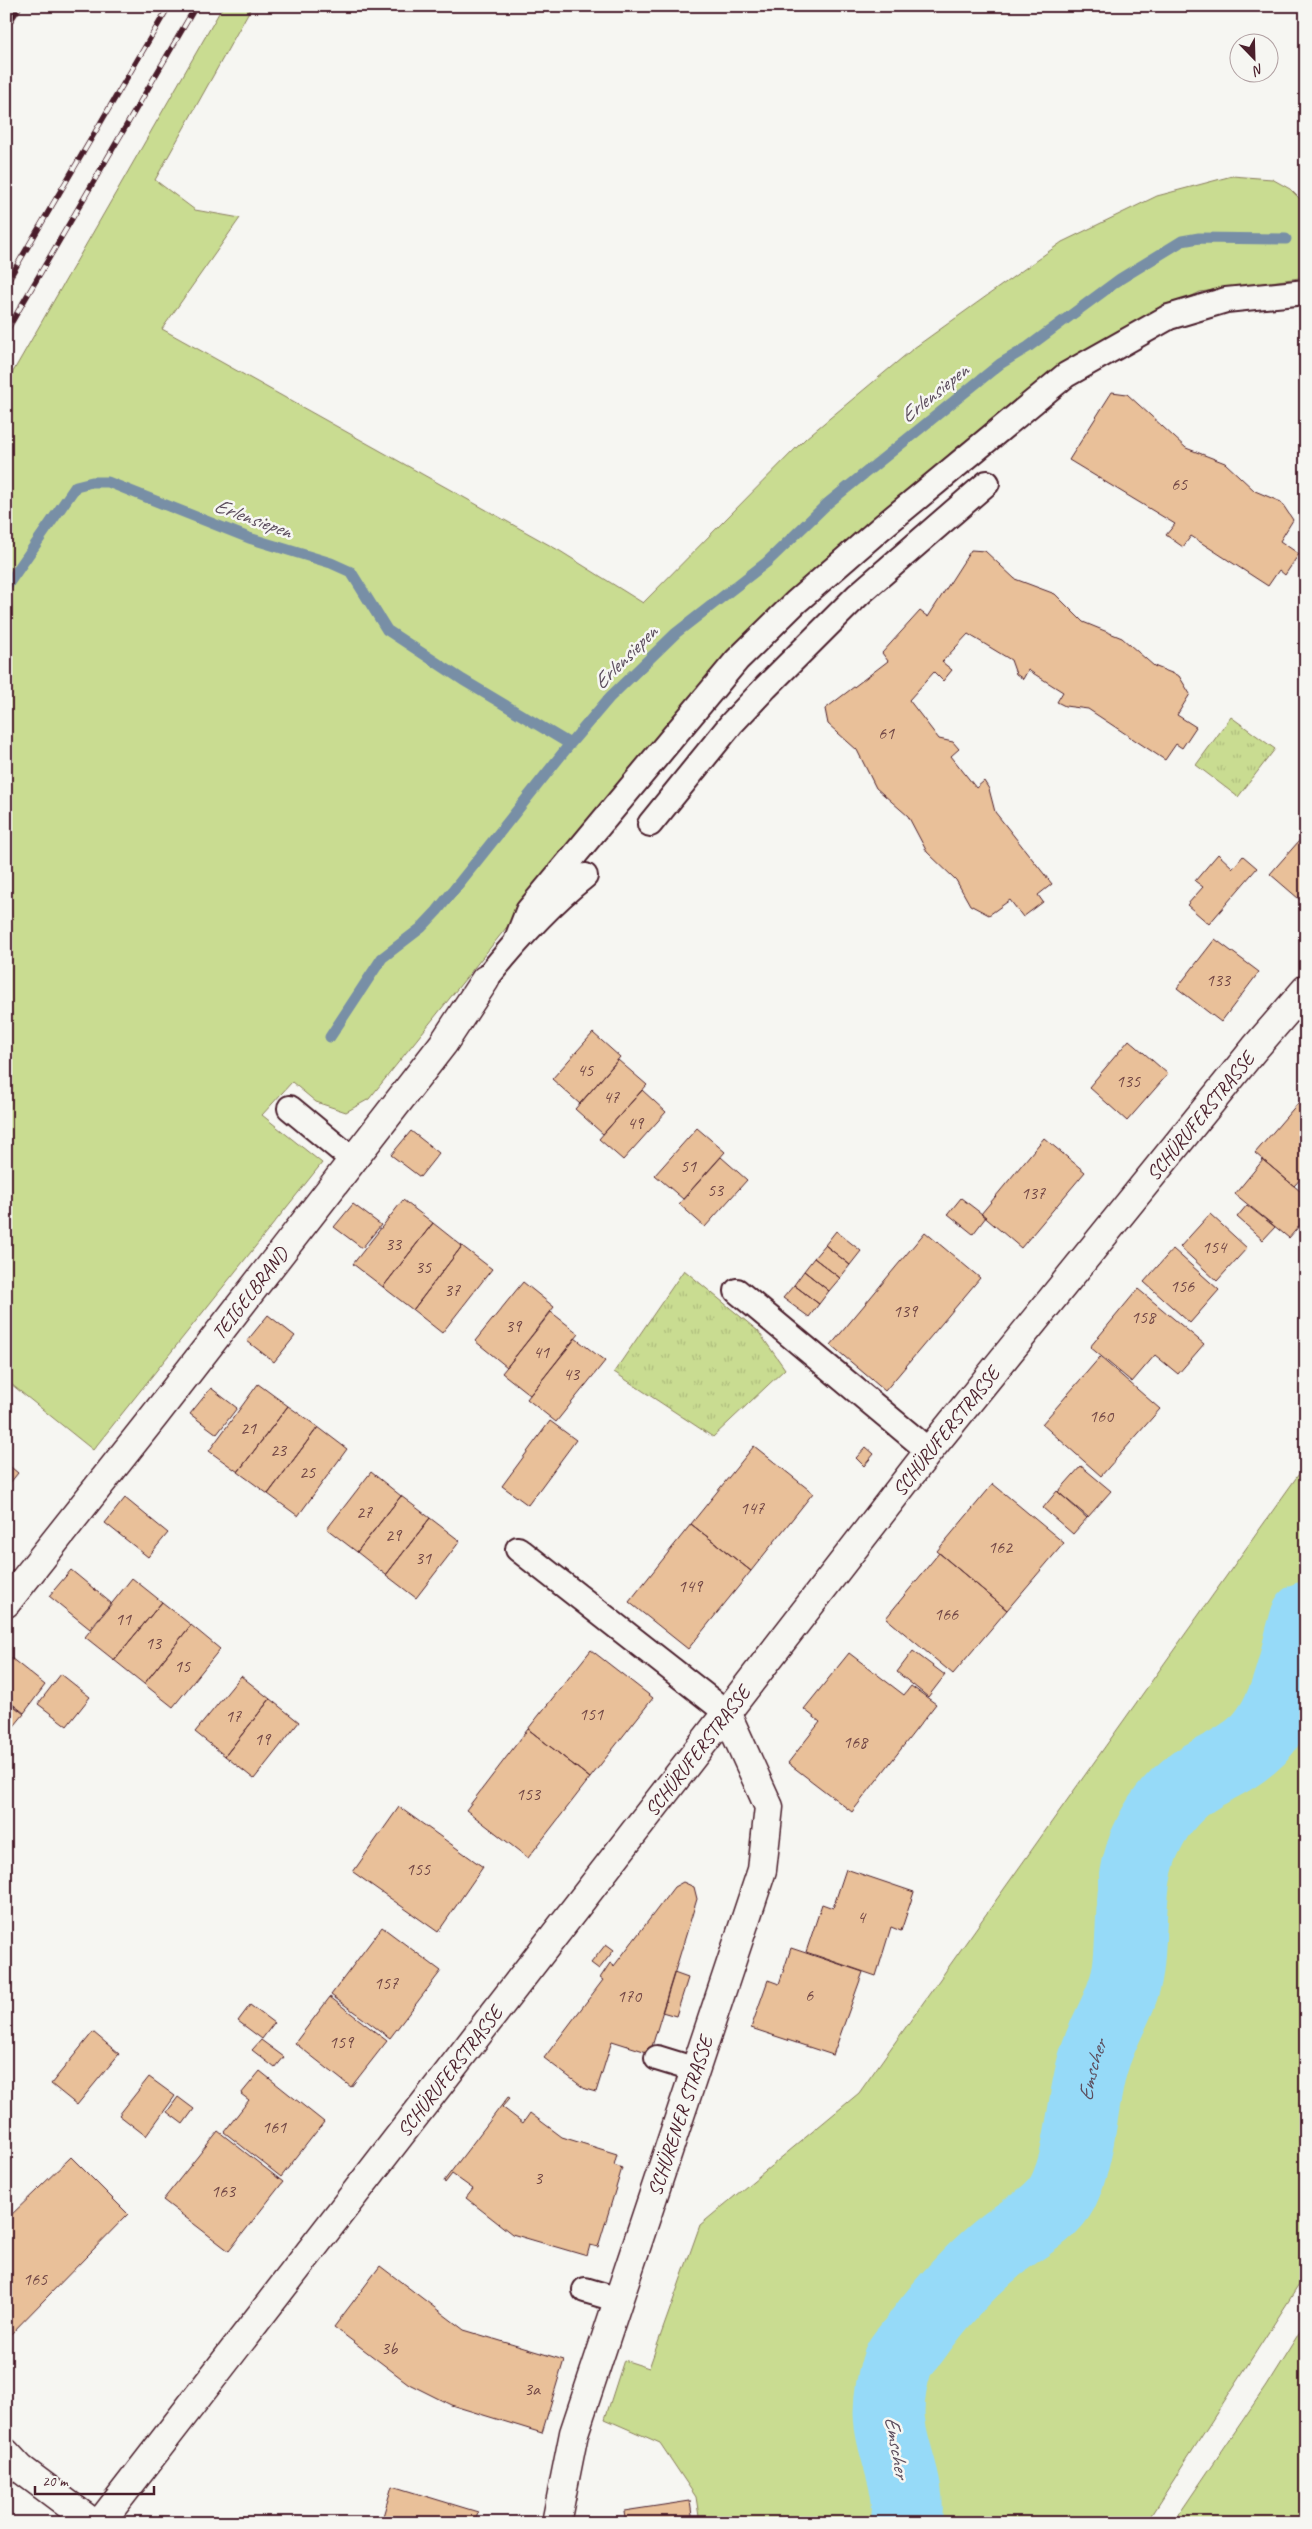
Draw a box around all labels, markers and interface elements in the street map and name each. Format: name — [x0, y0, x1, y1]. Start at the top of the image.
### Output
north arrow — [1230, 32, 1280, 82]
text: N — [1249, 60, 1266, 80]
water label: Erlensiepen — [894, 356, 975, 428]
house number: 65 — [1171, 473, 1188, 495]
water label: Erlensiepen — [211, 492, 298, 545]
water label: Erlensiepen — [587, 618, 664, 695]
house number: 61 — [878, 722, 895, 744]
house number: 133 — [1206, 969, 1232, 991]
street label: SCHÜRUFERSTRASSE — [1141, 1045, 1261, 1186]
house number: 45 — [577, 1059, 594, 1081]
house number: 135 — [1116, 1070, 1141, 1092]
house number: 47 — [603, 1086, 620, 1108]
house number: 49 — [627, 1112, 645, 1134]
house number: 51 — [680, 1155, 697, 1177]
house number: 53 — [707, 1179, 725, 1201]
house number: 137 — [1021, 1182, 1046, 1204]
house number: 33 — [385, 1233, 403, 1255]
house number: 154 — [1202, 1236, 1228, 1258]
street label: TEIGELBRAND — [206, 1241, 294, 1345]
house number: 35 — [415, 1256, 432, 1278]
house number: 156 — [1170, 1275, 1195, 1297]
house number: 37 — [444, 1279, 461, 1301]
house number: 139 — [893, 1300, 919, 1322]
house number: 158 — [1131, 1306, 1157, 1328]
house number: 39 — [505, 1315, 523, 1337]
house number: 41 — [533, 1341, 550, 1363]
street label: SCHÜRUFERSTRASSE — [887, 1360, 1007, 1501]
house number: 43 — [563, 1363, 581, 1385]
house number: 160 — [1089, 1405, 1115, 1427]
house number: 21 — [240, 1417, 257, 1439]
house number: 23 — [270, 1439, 288, 1461]
house number: 25 — [299, 1461, 316, 1483]
house number: 147 — [740, 1497, 765, 1519]
house number: 27 — [356, 1501, 373, 1523]
house number: 29 — [385, 1524, 403, 1546]
house number: 162 — [988, 1536, 1014, 1558]
house number: 31 — [415, 1547, 432, 1569]
house number: 149 — [678, 1575, 704, 1597]
house number: 166 — [934, 1603, 959, 1625]
house number: 11 — [115, 1608, 132, 1630]
house number: 13 — [145, 1632, 163, 1654]
house number: 15 — [174, 1655, 191, 1677]
street label: SCHÜRUFERSTRASSE — [639, 1679, 757, 1821]
house number: 151 — [579, 1703, 604, 1725]
house number: 17 — [225, 1705, 242, 1727]
house number: 19 — [254, 1728, 272, 1750]
house number: 168 — [843, 1731, 869, 1753]
house number: 153 — [516, 1783, 542, 1805]
house number: 155 — [406, 1858, 431, 1880]
house number: 4 — [857, 1906, 867, 1928]
house number: 157 — [374, 1972, 399, 1994]
house number: 6 — [805, 1984, 814, 2006]
house number: 170 — [617, 1985, 643, 2007]
street label: SCHÜRUFERSTRASSE — [391, 1999, 509, 2142]
house number: 159 — [329, 2031, 355, 2053]
street label: SCHÜRENER STRASSE — [642, 2031, 719, 2199]
water label: Emscher — [1072, 2033, 1114, 2103]
house number: 161 — [262, 2116, 287, 2138]
house number: 3 — [534, 2167, 544, 2189]
house number: 163 — [211, 2180, 237, 2202]
house number: 165 — [23, 2268, 48, 2290]
house number: 3b — [381, 2337, 398, 2359]
house number: 3a — [524, 2378, 541, 2400]
water label: Emscher — [879, 2414, 916, 2483]
scale bar — [35, 2464, 154, 2496]
text: 20 m — [42, 2472, 69, 2491]

